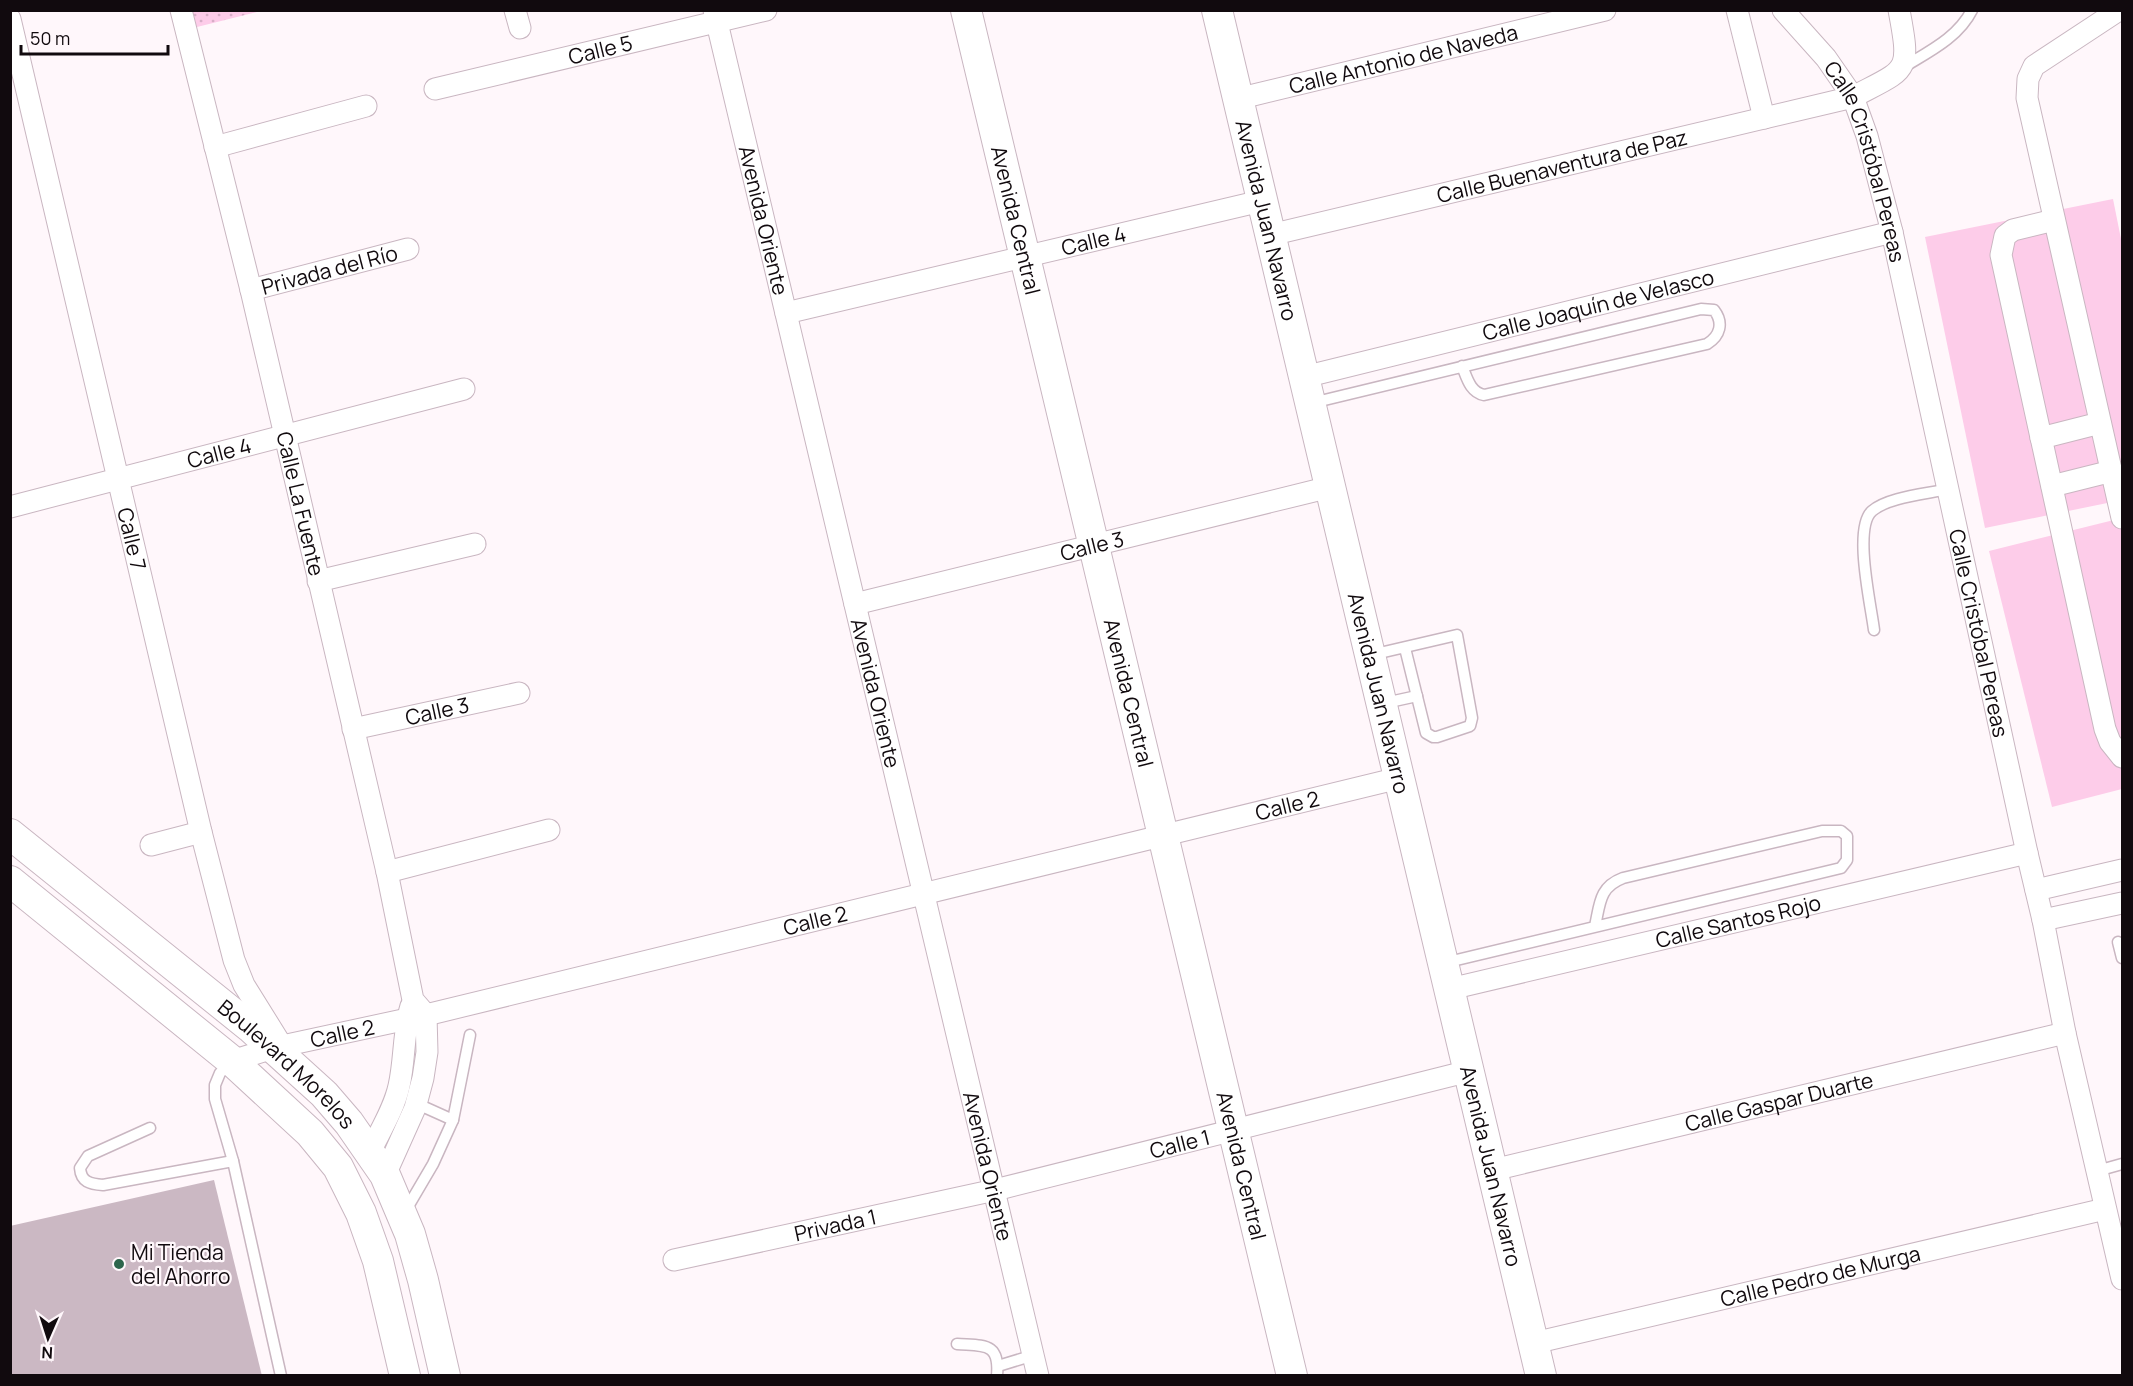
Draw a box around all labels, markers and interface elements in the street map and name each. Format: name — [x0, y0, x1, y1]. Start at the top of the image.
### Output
scale bar — [21, 18, 168, 56]
street label: Calle Antonio de Naveda — [1286, 18, 1520, 100]
text: 50 m — [30, 26, 70, 50]
street label: Calle 5 — [565, 28, 635, 71]
street label: Calle Cristóbal Pereas — [1818, 55, 1912, 265]
street label: Avenida Juan Navarro — [1229, 117, 1304, 323]
street label: Calle Buenaventura de Paz — [1434, 123, 1690, 209]
street label: Avenida Oriente — [733, 143, 795, 298]
street label: Avenida Central — [985, 143, 1047, 297]
street label: Calle 4 — [1059, 219, 1129, 262]
street label: Privada del Río — [258, 238, 400, 301]
street label: Calle Joaquín de Velasco — [1480, 262, 1717, 346]
street label: Calle La Fuente — [271, 429, 331, 579]
street label: Calle 4 — [184, 431, 254, 474]
street label: Calle 7 — [111, 505, 153, 573]
street label: Calle 3 — [1057, 524, 1127, 567]
street label: Calle Cristóbal Pereas — [1943, 526, 2015, 740]
street label: Avenida Juan Navarro — [1342, 590, 1416, 796]
street label: Avenida Oriente — [845, 615, 907, 771]
street label: Avenida Central — [1098, 616, 1160, 770]
street label: Calle 3 — [403, 690, 472, 731]
street label: Calle 2 — [1252, 784, 1322, 827]
street label: Calle Santos Rojo — [1653, 888, 1824, 954]
street label: Calle 2 — [780, 899, 850, 942]
street label: Boulevard Morelos — [212, 993, 362, 1134]
street label: Calle 2 — [308, 1012, 377, 1054]
street label: Avenida Juan Navarro — [1454, 1063, 1529, 1269]
street label: Calle Gaspar Duarte — [1682, 1065, 1876, 1138]
street label: Avenida Oriente — [957, 1088, 1019, 1244]
street label: Avenida Central — [1211, 1088, 1273, 1243]
street label: Calle 1 — [1147, 1123, 1213, 1165]
street label: Privada 1 — [791, 1202, 879, 1247]
place label: Mi Tienda del Ahorro — [131, 1238, 230, 1290]
street label: Calle Pedro de Murga — [1717, 1239, 1923, 1313]
marker: Mi Tienda del Ahorro — [112, 1257, 126, 1271]
north arrow — [18, 1308, 78, 1368]
text: N — [41, 1342, 54, 1364]

